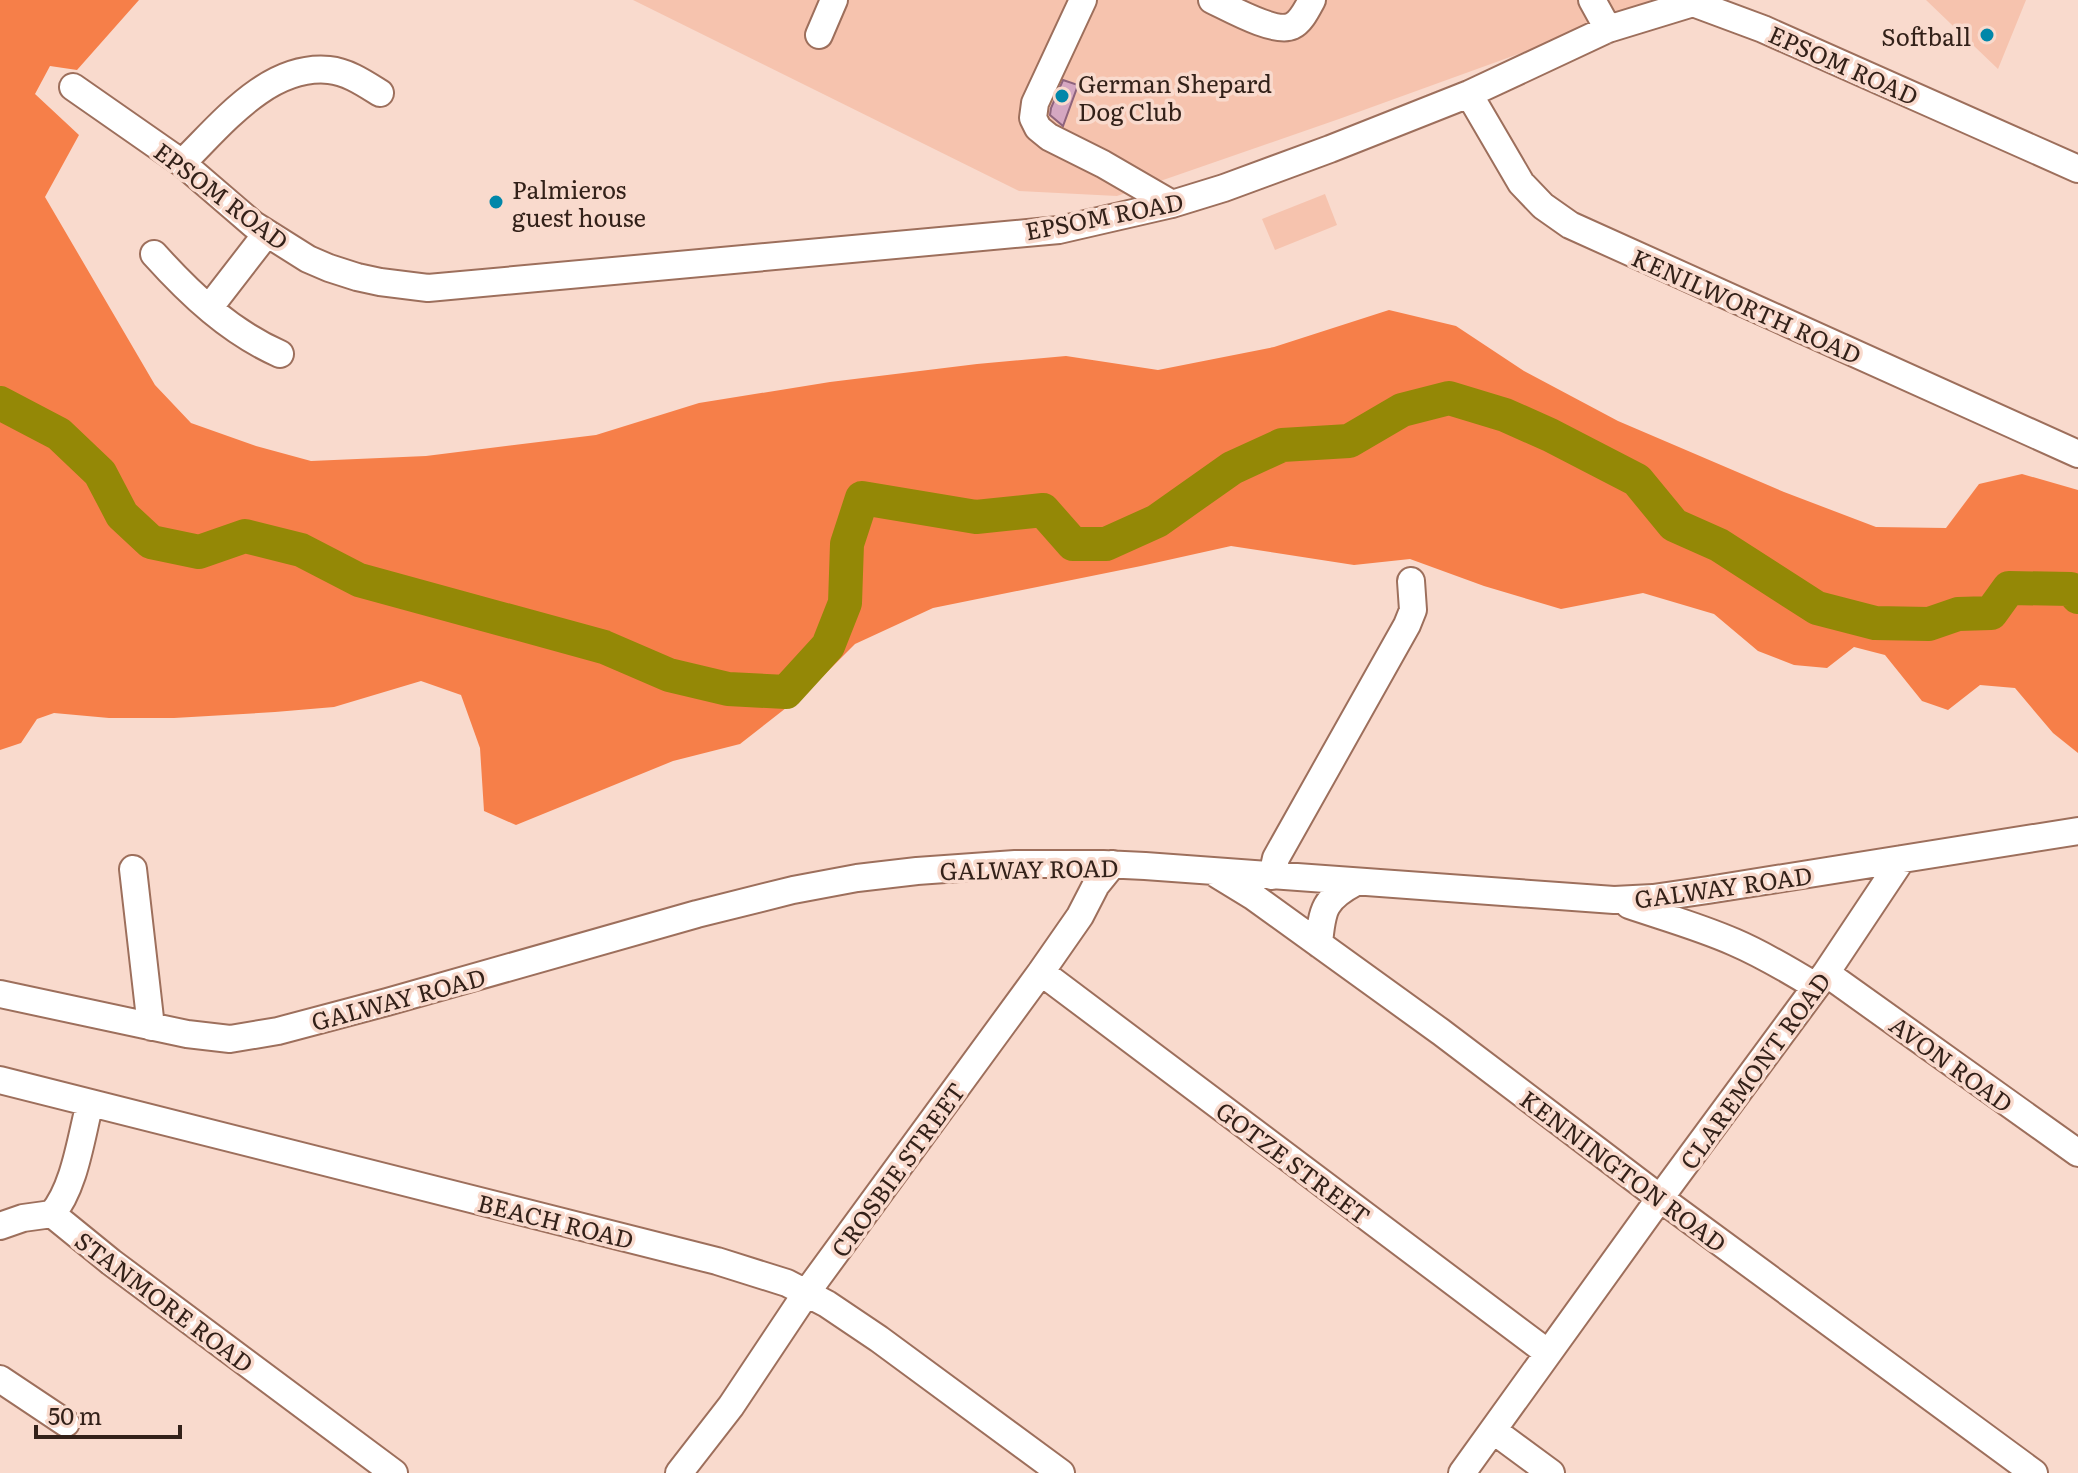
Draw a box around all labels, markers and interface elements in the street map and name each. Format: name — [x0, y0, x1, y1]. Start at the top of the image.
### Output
street label: EPSOM ROAD — [1764, 15, 1924, 113]
place label: Softball — [1881, 18, 1971, 53]
marker: Softball — [1978, 26, 1996, 44]
place label: German Shepard Dog Club — [1078, 65, 1272, 128]
marker: German Shepard Dog Club — [1053, 87, 1071, 105]
street label: EPSOM ROAD — [147, 133, 297, 257]
place label: Palmieros guest house — [512, 171, 646, 234]
street label: EPSOM ROAD — [1022, 183, 1186, 247]
marker: Palmieros guest house — [487, 193, 505, 211]
street label: KENILWORTH ROAD — [1627, 239, 1867, 371]
street label: GALWAY ROAD — [939, 849, 1119, 887]
street label: GALWAY ROAD — [1632, 856, 1814, 916]
street label: GALWAY ROAD — [307, 958, 489, 1038]
street label: CLAREMONT ROAD — [1670, 964, 1838, 1176]
street label: AVON ROAD — [1883, 1006, 2021, 1120]
street label: CROSBIE STREET — [822, 1074, 972, 1264]
street label: KENNINGTON ROAD — [1514, 1081, 1734, 1259]
street label: GOTZE STREET — [1209, 1092, 1379, 1232]
street label: BEACH ROAD — [474, 1184, 638, 1256]
street label: STANMORE ROAD — [68, 1222, 262, 1380]
scale bar — [36, 1389, 180, 1439]
text: 50 m — [48, 1397, 102, 1432]

